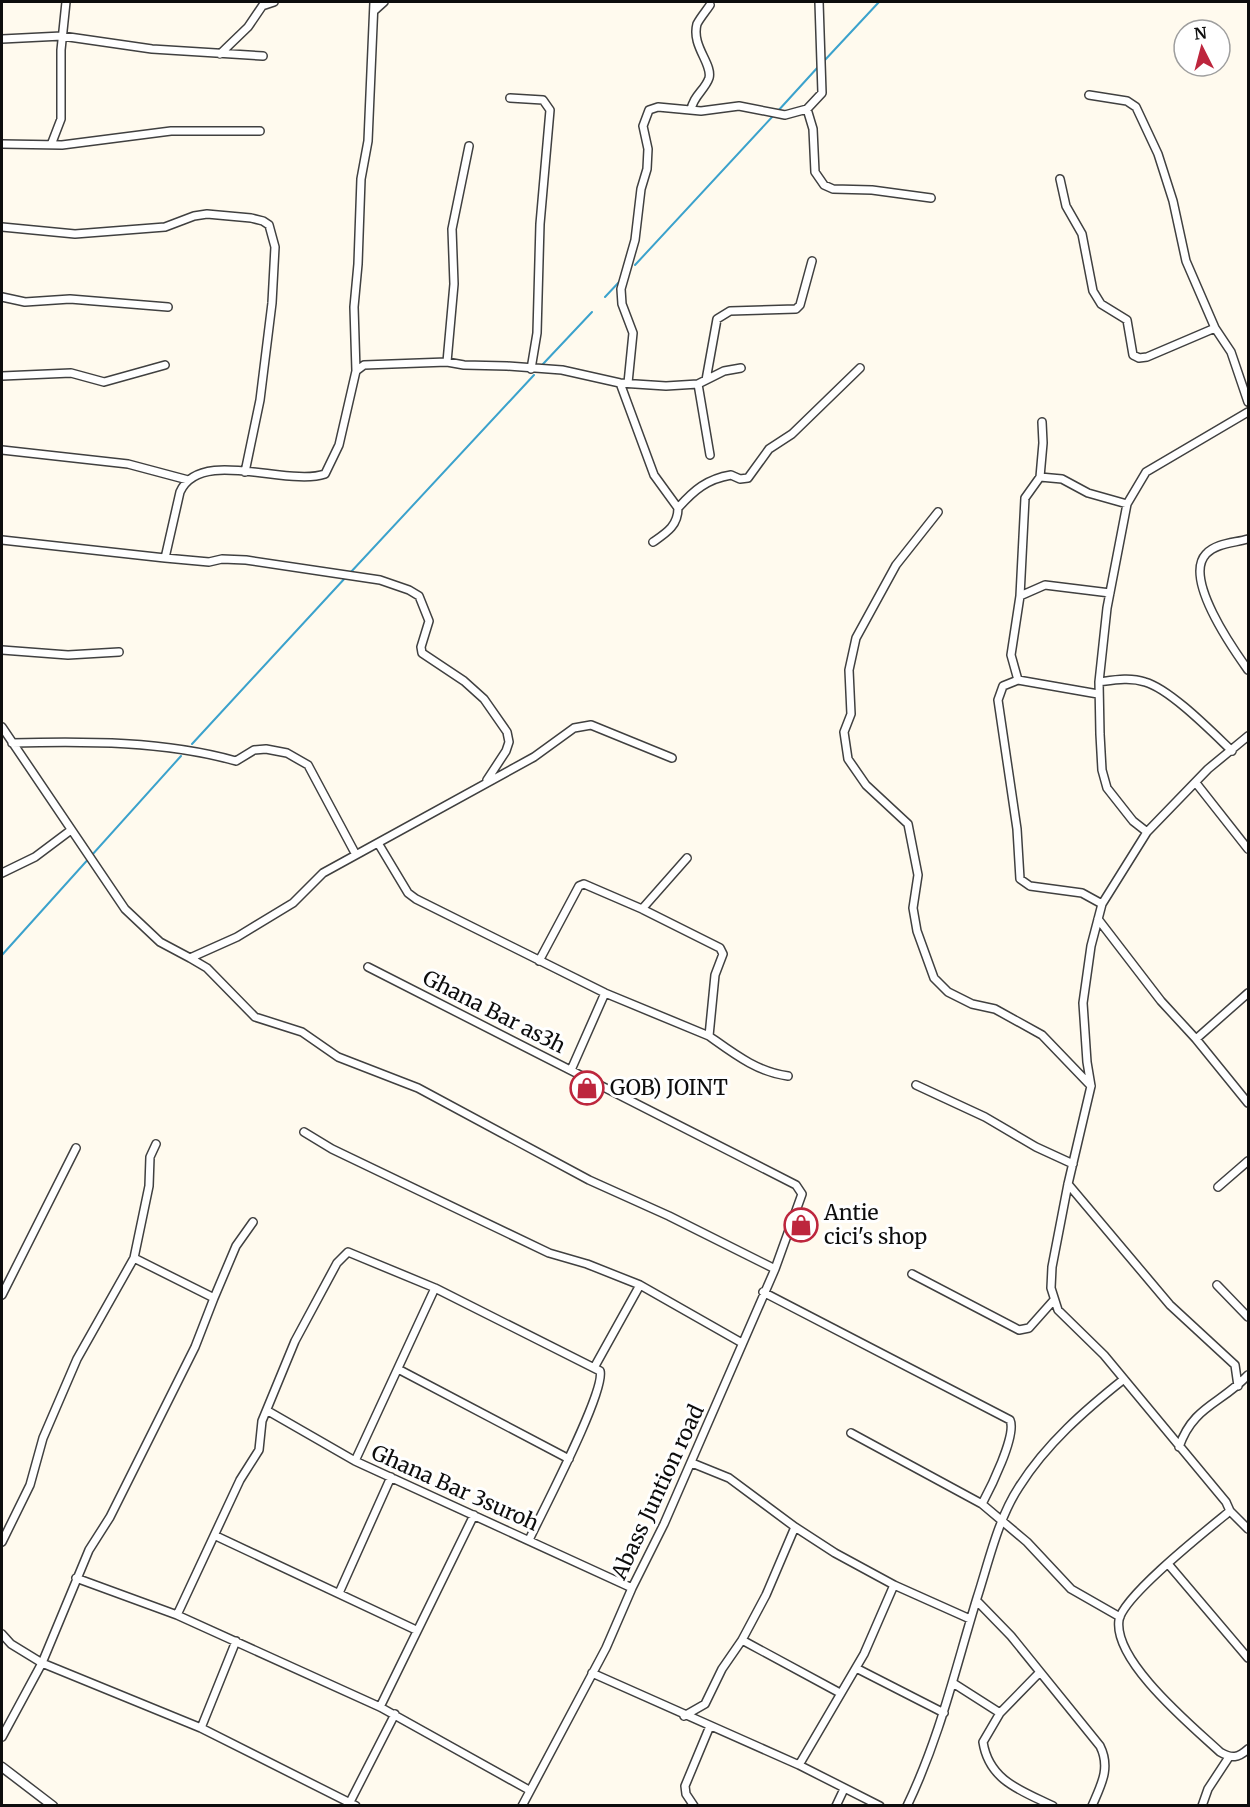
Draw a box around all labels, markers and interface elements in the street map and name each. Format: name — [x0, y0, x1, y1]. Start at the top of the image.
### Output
north arrow — [1172, 18, 1232, 78]
text: N — [1193, 22, 1208, 44]
street label: Ghana Bar as3h — [418, 964, 570, 1059]
shop icon: GOB) JOINT — [569, 1070, 605, 1106]
place label: GOB) JOINT — [610, 1074, 728, 1101]
place label: Antie cici's shop — [823, 1199, 927, 1250]
shop icon: Antie cici's shop — [783, 1207, 819, 1243]
street label: Abass Juntion road — [605, 1400, 710, 1584]
street label: Ghana Bar 3suroh — [367, 1439, 543, 1537]

